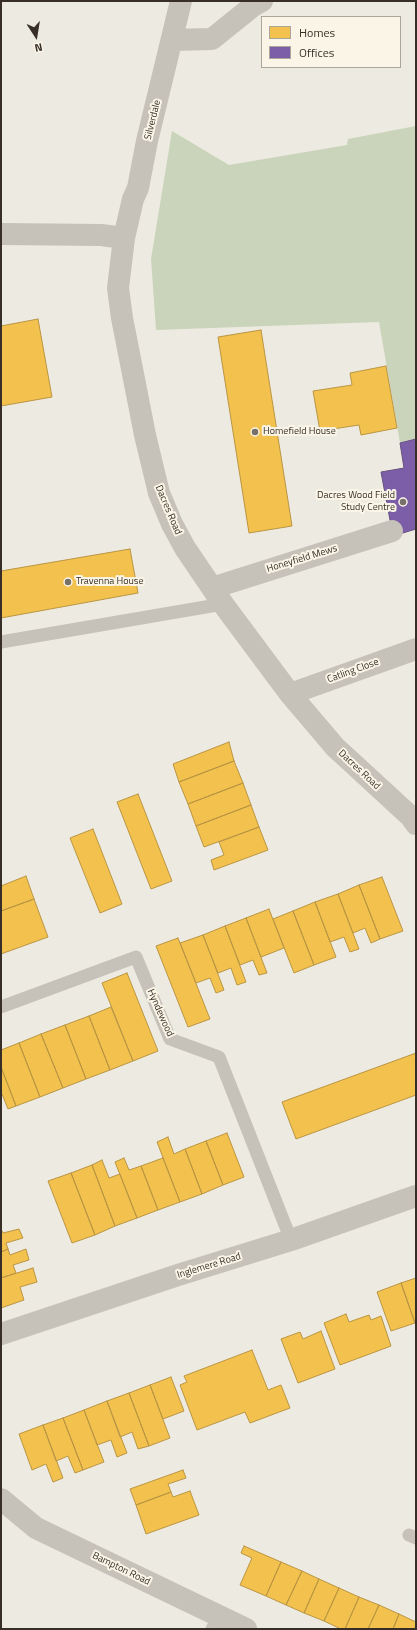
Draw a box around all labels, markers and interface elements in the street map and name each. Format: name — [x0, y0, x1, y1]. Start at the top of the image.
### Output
north arrow — [16, 16, 56, 56]
legend — [261, 16, 401, 68]
text: Homes — [299, 23, 335, 42]
text: N — [33, 39, 44, 56]
text: Offices — [299, 43, 334, 62]
street label: Silverdale — [142, 99, 164, 141]
place label: Homefield House — [263, 426, 336, 438]
marker: Homefield House — [250, 427, 260, 437]
street label: Dacres Road — [152, 483, 184, 537]
place label: Dacres Wood Field Study Centre — [317, 490, 395, 514]
marker: Dacres Wood Field Study Centre — [398, 497, 408, 507]
street label: Honeyfield Mews — [265, 543, 339, 575]
place label: Travenna House — [76, 576, 144, 588]
marker: Travenna House — [63, 577, 73, 587]
street label: Catling Close — [326, 656, 380, 686]
street label: Dacres Road — [336, 748, 382, 792]
street label: Hyndewood — [144, 987, 176, 1039]
street label: Inglemere Road — [176, 1251, 242, 1281]
street label: Bampton Road — [90, 1550, 152, 1588]

